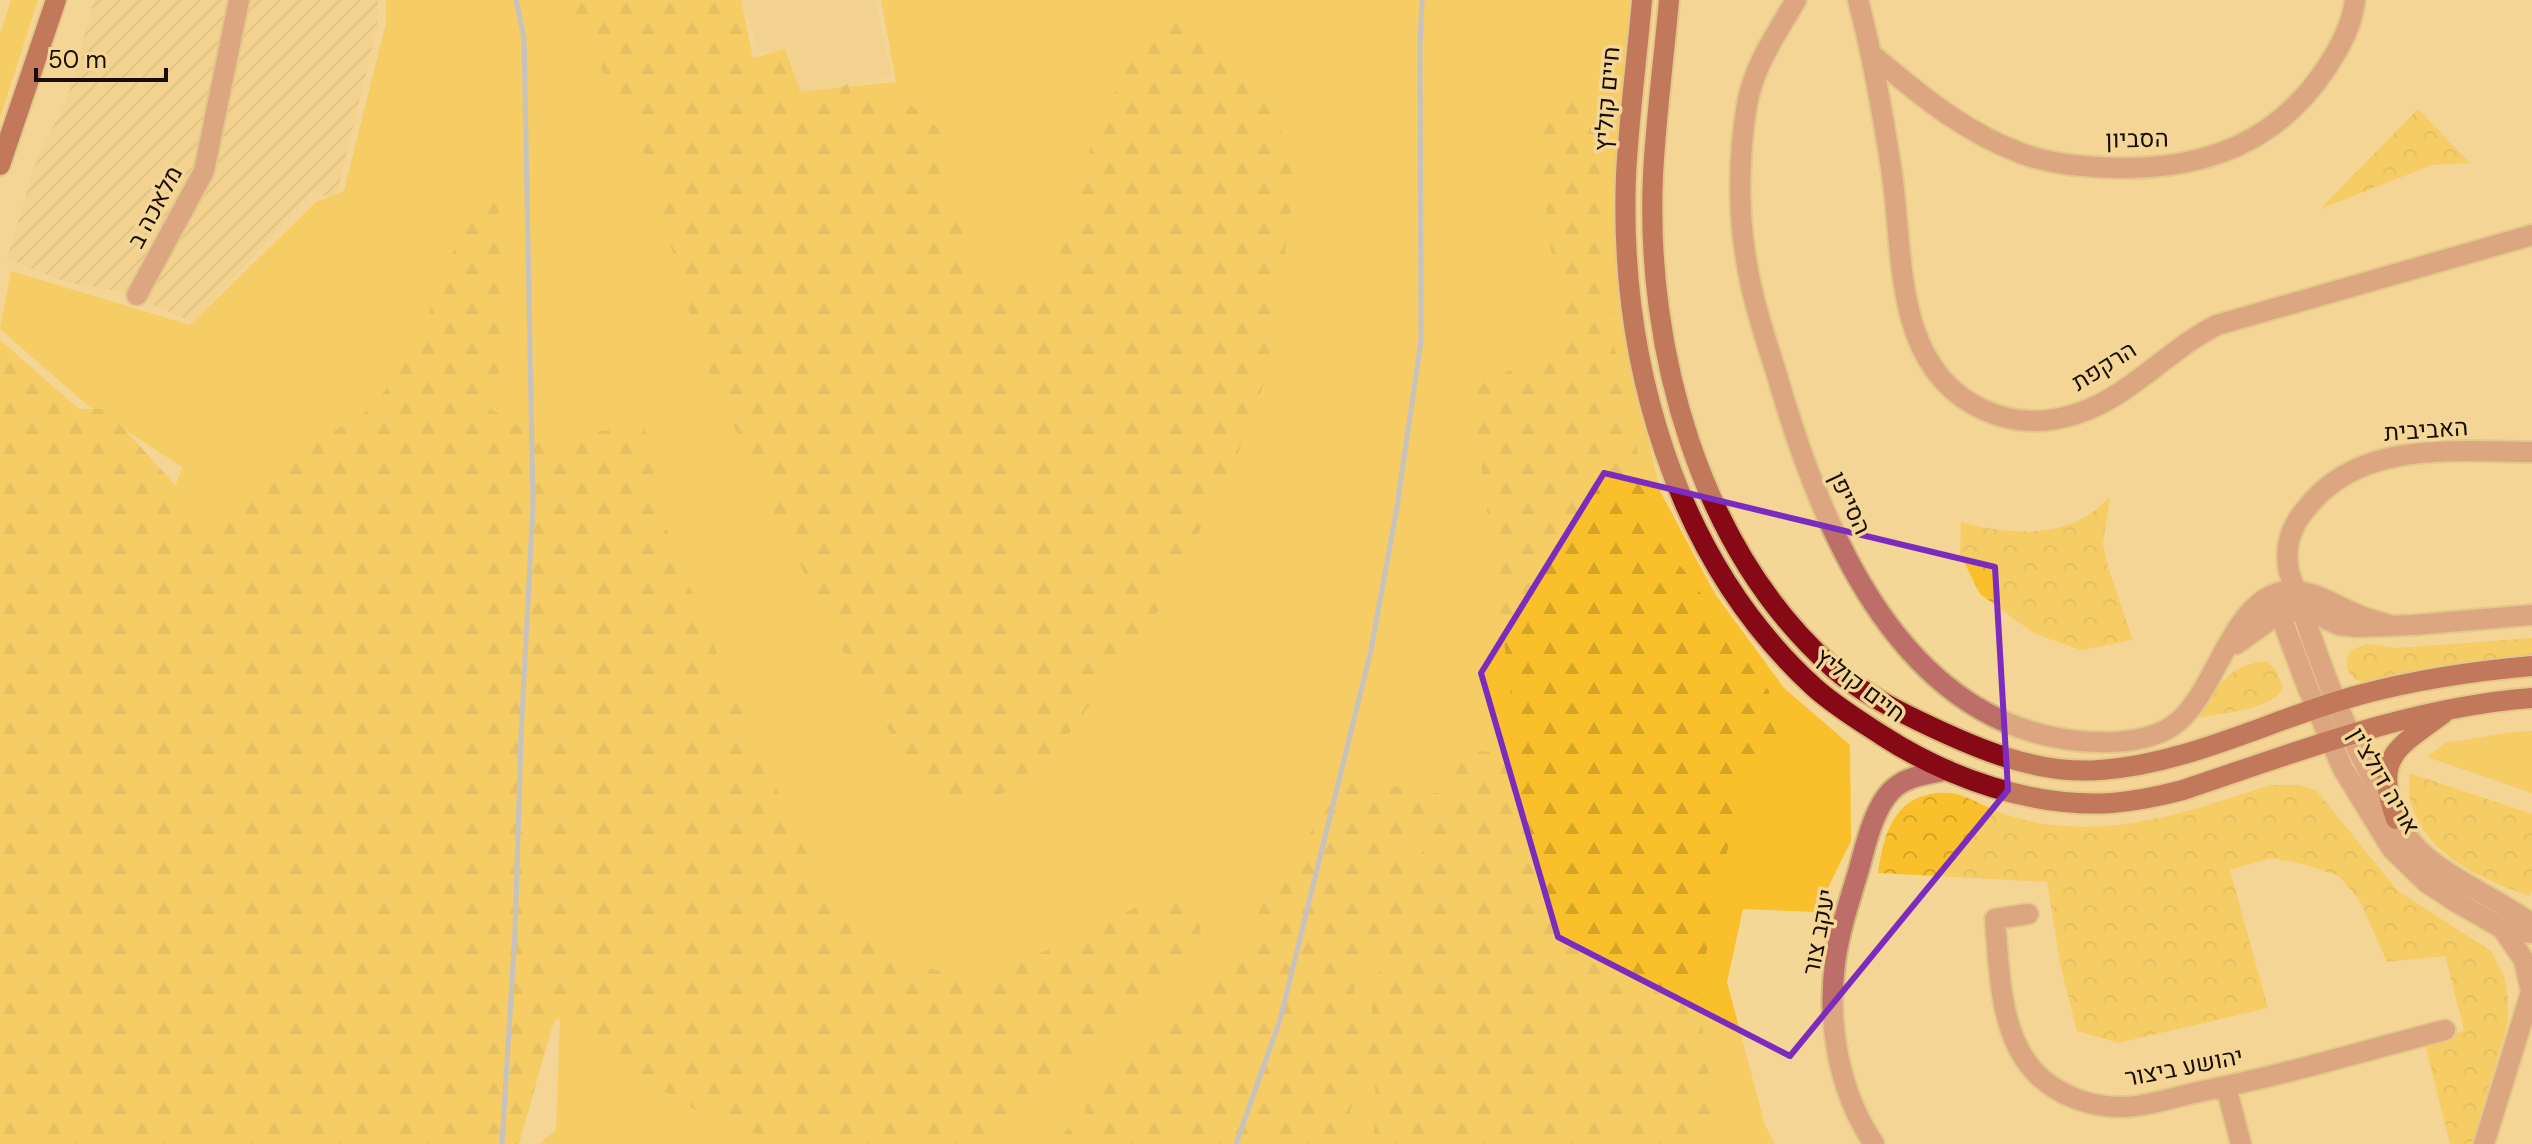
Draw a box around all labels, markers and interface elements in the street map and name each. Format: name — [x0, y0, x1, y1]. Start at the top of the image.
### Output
scale bar — [36, 32, 166, 82]
text: 50 m — [48, 44, 107, 75]
street label: חיים קוליץ — [1586, 45, 1627, 153]
street label: הסביון — [2105, 122, 2169, 155]
street label: מלאכה ב — [120, 160, 189, 253]
street label: הרקפת — [2065, 334, 2142, 397]
street label: האביבית — [2383, 411, 2469, 448]
street label: הסייפן — [1822, 466, 1878, 539]
street label: חיים קוליץ — [1809, 641, 1912, 729]
street label: אריה דולצ'ין — [2342, 722, 2427, 840]
street label: יעקב צור — [1795, 886, 1842, 978]
street label: יהושע ביצור — [2122, 1040, 2246, 1093]

